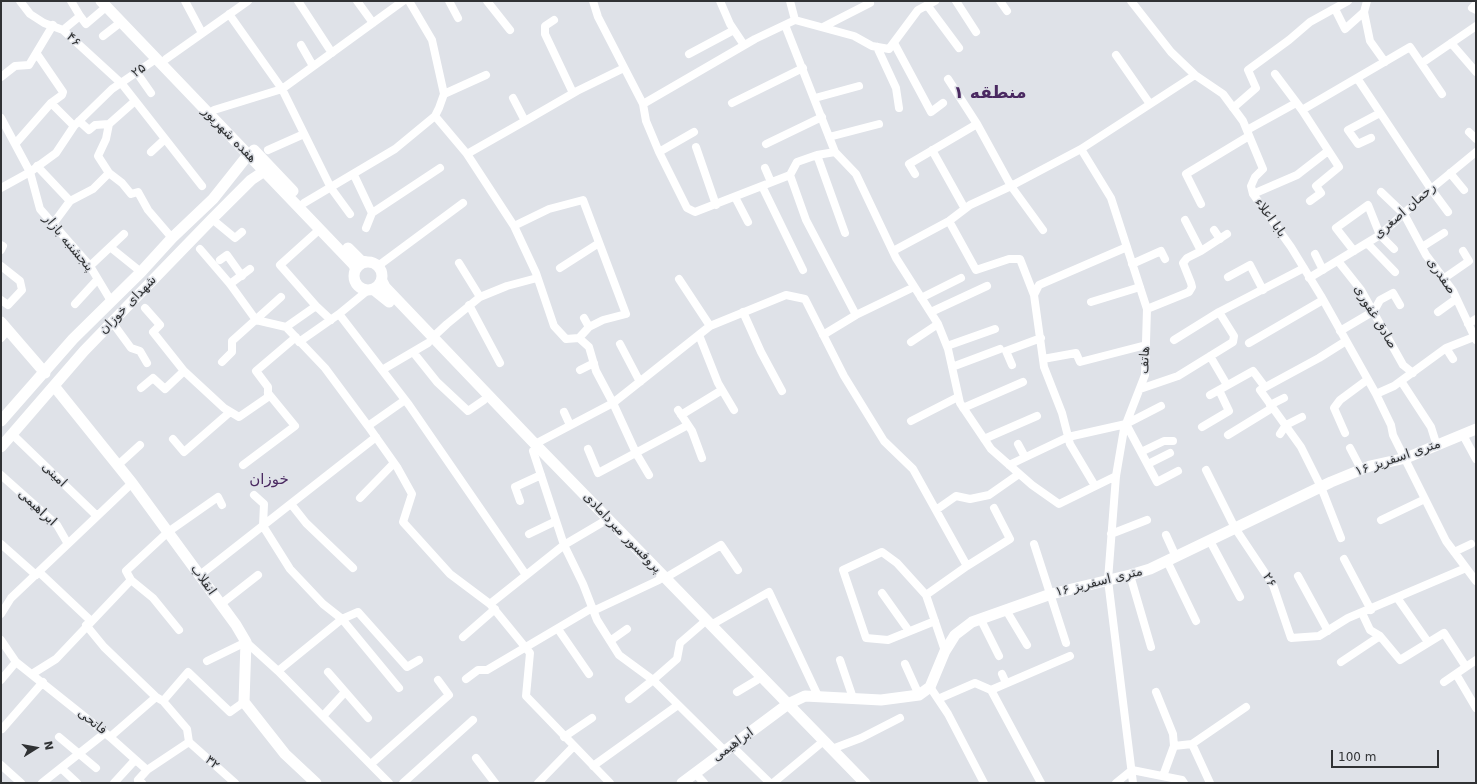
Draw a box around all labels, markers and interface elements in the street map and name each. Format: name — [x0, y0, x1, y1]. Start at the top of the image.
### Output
street label: ۴۶ — [63, 30, 83, 50]
street label: ۲۵ — [129, 61, 149, 81]
district label: منطقه ۱ — [954, 84, 1026, 104]
street label: هفده شهریور — [198, 104, 260, 166]
street label: رحمان اصغری — [1371, 180, 1439, 242]
street label: بابا اعلاء — [1251, 195, 1289, 241]
street label: پنجشنبه بازار — [39, 211, 97, 275]
street label: صفدری — [1423, 255, 1459, 297]
street label: شهدای خوزان — [96, 272, 160, 338]
street label: صادق غفوری — [1350, 282, 1400, 352]
street label: هاتف — [1136, 346, 1154, 374]
street label: ۱۶ متری اسفریز — [1353, 436, 1443, 480]
street label: امینی — [38, 459, 70, 491]
district label: خوزان — [249, 471, 289, 489]
street label: ابراهیمی — [14, 486, 60, 530]
street label: پروفسور میردامادی — [579, 489, 665, 577]
street label: انقلاب — [187, 562, 219, 598]
street label: ۱۶ متری اسفریز — [1054, 564, 1144, 600]
street label: ۲۶ — [1259, 570, 1279, 590]
street label: فاتحی — [74, 706, 110, 738]
street label: ابراهیمی — [709, 725, 757, 765]
north arrow — [16, 728, 56, 768]
text: N — [41, 740, 56, 751]
scale bar — [1333, 742, 1441, 768]
text: 100 m — [1338, 750, 1376, 764]
street label: ۳۲ — [202, 753, 222, 773]

